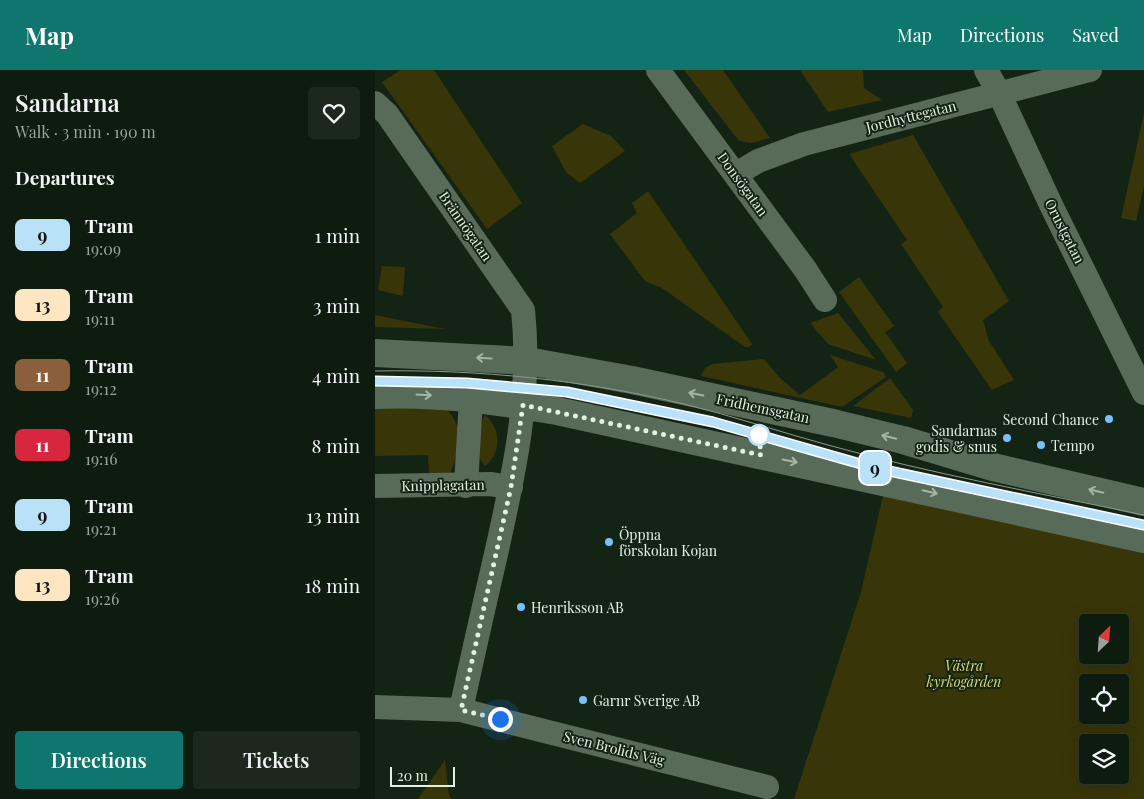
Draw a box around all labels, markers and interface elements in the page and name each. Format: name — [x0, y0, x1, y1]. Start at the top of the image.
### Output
text: Map — [25, 19, 74, 51]
text: Map — [897, 23, 932, 47]
text: Directions — [960, 23, 1044, 47]
text: Saved — [1072, 23, 1119, 47]
text: Sandarna — [15, 86, 120, 118]
button: heart — [308, 87, 360, 139]
street label: Jordhyttegatan — [863, 95, 959, 137]
text: Walk · 3 min · 190 m — [15, 121, 156, 142]
street label: Donsögatan — [713, 148, 773, 220]
text: Departures — [15, 164, 115, 190]
street label: Brännögatan — [435, 187, 497, 265]
street label: Orustgatan — [1041, 195, 1090, 267]
text: Tram — [85, 212, 134, 238]
text: 1 min — [314, 222, 360, 248]
text: 9 — [38, 223, 47, 247]
text: 19:09 — [85, 238, 121, 259]
text: Tram — [85, 282, 134, 308]
text: 3 min — [313, 292, 360, 318]
text: 13 — [35, 293, 50, 317]
text: 19:11 — [85, 308, 115, 329]
text: Tram — [85, 352, 134, 378]
one-way arrow — [476, 353, 492, 363]
text: 4 min — [312, 362, 360, 388]
text: 11 — [36, 363, 49, 387]
text: 19:12 — [85, 378, 117, 399]
one-way arrow — [688, 389, 704, 398]
street label: Fridhemsgatan — [715, 389, 812, 427]
one-way arrow — [415, 390, 431, 400]
place label: Second Chance — [1003, 410, 1099, 429]
marker: Second Chance — [1103, 413, 1115, 425]
place label: Sandarnas godis & snus — [916, 421, 997, 456]
text: Tram — [85, 422, 134, 448]
unlabelled marker — [748, 424, 770, 446]
one-way arrow — [881, 431, 897, 441]
text: 8 min — [312, 432, 360, 458]
marker: Sandarnas godis & snus — [1001, 432, 1013, 444]
text: 11 — [36, 433, 49, 457]
place label: Tempo — [1051, 436, 1095, 455]
marker: Tempo — [1035, 439, 1047, 451]
text: 19:16 — [85, 448, 118, 469]
line badge: 9 — [859, 452, 891, 484]
text: 9 — [870, 456, 880, 480]
one-way arrow — [781, 457, 797, 466]
street label: Knipplagatan — [401, 475, 485, 495]
one-way arrow — [1089, 486, 1105, 495]
one-way arrow — [922, 488, 938, 497]
text: Tram — [85, 492, 134, 518]
text: 13 min — [306, 502, 360, 528]
text: 9 — [38, 503, 47, 527]
text: 19:21 — [85, 518, 117, 539]
place label: Öppna förskolan Kojan — [619, 525, 718, 560]
marker: Öppna förskolan Kojan — [603, 536, 615, 548]
text: Tram — [85, 562, 134, 588]
text: 18 min — [305, 572, 360, 598]
text: 13 — [35, 573, 50, 597]
text: 19:26 — [85, 588, 119, 609]
place label: Henriksson AB — [531, 598, 624, 617]
marker: Henriksson AB — [515, 601, 527, 613]
north arrow — [1079, 614, 1129, 664]
map controls — [1079, 614, 1129, 784]
park label: Västra kyrkogården — [926, 656, 1001, 691]
button: locate — [1079, 674, 1129, 724]
place label: Garnr Sverige AB — [593, 691, 700, 710]
marker: Garnr Sverige AB — [577, 694, 589, 706]
your location — [488, 707, 513, 732]
street label: Sven Brolids Väg — [562, 726, 667, 770]
button: Directions — [15, 731, 183, 789]
button: Tickets — [193, 731, 360, 789]
button: layers — [1079, 734, 1129, 784]
scale bar — [390, 764, 455, 787]
text: 20 m — [397, 766, 428, 785]

